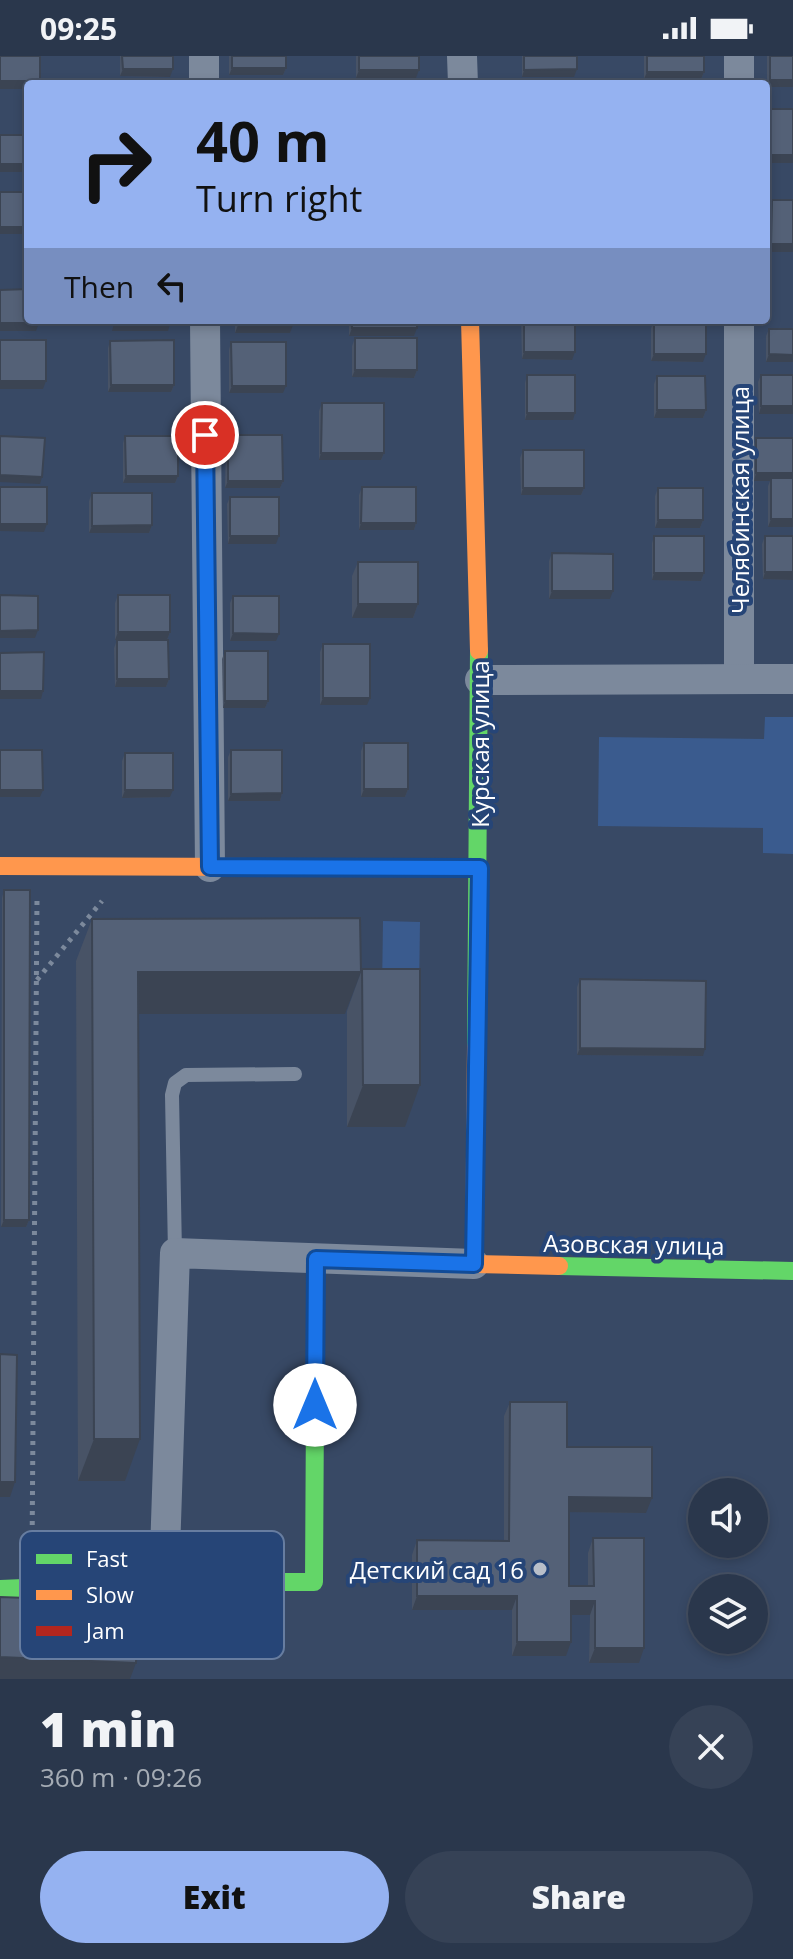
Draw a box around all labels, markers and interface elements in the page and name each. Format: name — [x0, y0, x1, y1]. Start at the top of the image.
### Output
text: 09:25 — [40, 8, 117, 49]
text: 40 m — [196, 102, 330, 178]
icon: right — [64, 112, 168, 216]
text: Turn right — [196, 174, 362, 223]
icon: left — [150, 264, 194, 308]
text: Then — [64, 266, 134, 307]
street label: Челябинская улица — [723, 386, 756, 614]
pin — [171, 401, 239, 469]
icon: arrive — [183, 413, 227, 457]
street label: Курская улица — [463, 660, 496, 828]
street label: Азовская улица — [543, 1226, 725, 1262]
position arrow — [273, 1363, 357, 1447]
map controls — [688, 1478, 768, 1654]
button: sound — [688, 1478, 768, 1558]
legend — [20, 1531, 284, 1659]
text: Fast — [86, 1543, 128, 1573]
place label: Детский сад 16 — [350, 1553, 524, 1586]
marker: Детский сад 16 — [531, 1560, 549, 1578]
button: layers — [688, 1574, 768, 1654]
text: Slow — [86, 1579, 134, 1609]
text: Jam — [84, 1615, 125, 1645]
text: 1 min — [40, 1696, 176, 1761]
button: close — [669, 1705, 753, 1789]
text: 360 m · 09:26 — [40, 1759, 202, 1795]
button: Exit — [40, 1851, 389, 1943]
button: Share — [405, 1851, 753, 1943]

